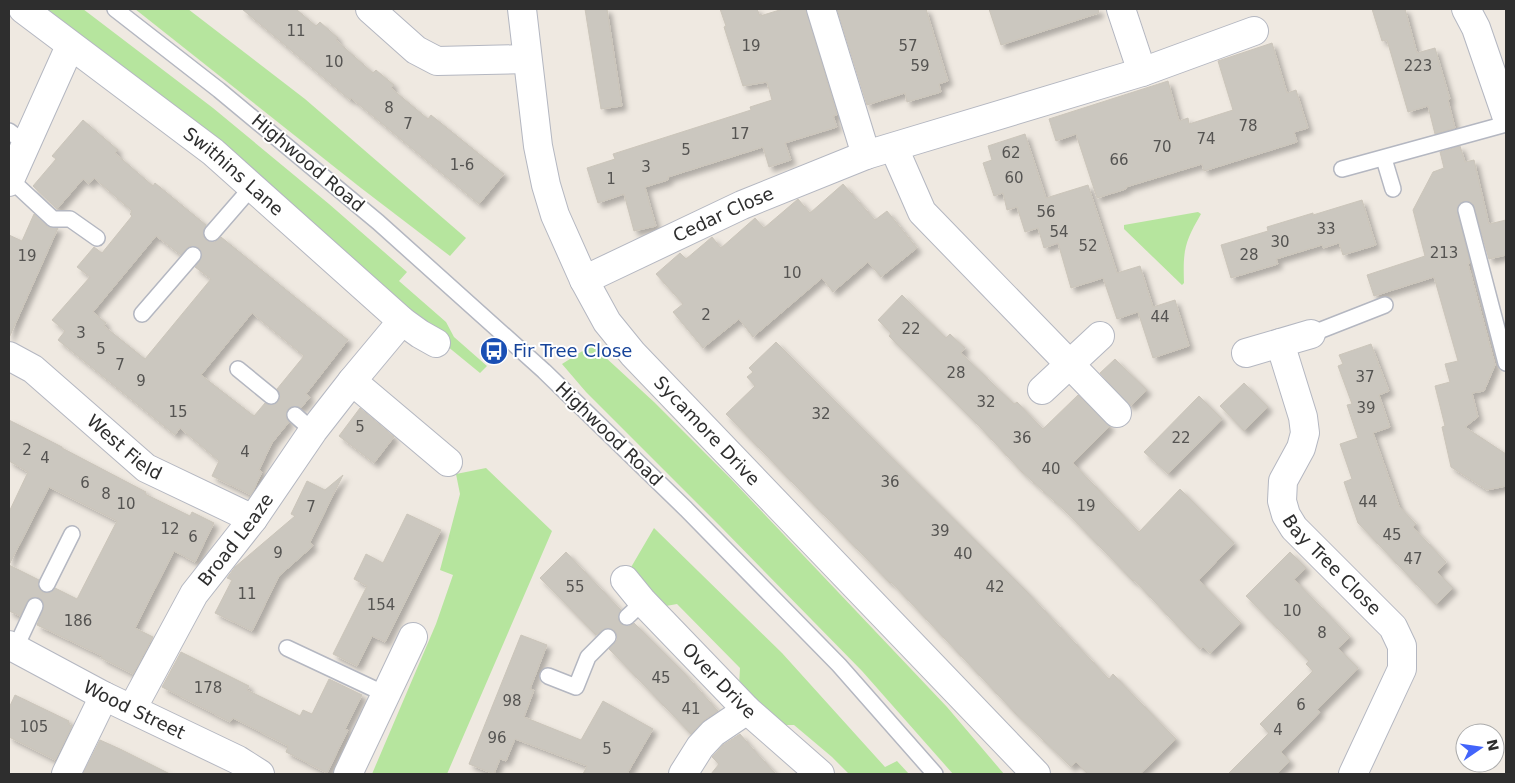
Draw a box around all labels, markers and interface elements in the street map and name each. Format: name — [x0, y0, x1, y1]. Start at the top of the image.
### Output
house number: 11 — [286, 22, 306, 40]
house number: 19 — [741, 37, 761, 55]
house number: 57 — [898, 37, 918, 55]
house number: 10 — [324, 53, 344, 71]
house number: 59 — [910, 57, 930, 75]
house number: 223 — [1404, 57, 1432, 75]
house number: 8 — [384, 99, 394, 117]
street label: Highwood Road — [248, 109, 369, 216]
house number: 7 — [403, 115, 413, 133]
house number: 78 — [1238, 117, 1258, 135]
street label: Swithins Lane — [180, 123, 288, 220]
house number: 17 — [730, 125, 750, 143]
house number: 74 — [1196, 130, 1216, 148]
house number: 70 — [1152, 138, 1172, 156]
house number: 5 — [681, 141, 691, 159]
house number: 62 — [1001, 144, 1021, 162]
house number: 66 — [1109, 151, 1129, 169]
house number: 1-6 — [450, 156, 474, 174]
house number: 3 — [641, 158, 651, 176]
house number: 60 — [1004, 169, 1024, 187]
house number: 1 — [606, 170, 616, 188]
street label: Cedar Close — [669, 182, 777, 246]
house number: 56 — [1036, 203, 1056, 221]
house number: 33 — [1316, 220, 1336, 238]
house number: 54 — [1049, 223, 1069, 241]
house number: 30 — [1270, 233, 1290, 251]
house number: 52 — [1078, 237, 1098, 255]
house number: 213 — [1430, 244, 1458, 262]
house number: 28 — [1239, 246, 1259, 264]
house number: 19 — [17, 247, 37, 265]
house number: 10 — [782, 264, 802, 282]
house number: 2 — [701, 306, 711, 324]
house number: 44 — [1150, 308, 1170, 326]
house number: 22 — [901, 320, 921, 338]
house number: 3 — [76, 324, 86, 342]
bus stop icon: Fir Tree Close — [479, 336, 509, 366]
house number: 5 — [96, 340, 106, 358]
place label: Fir Tree Close — [513, 340, 632, 361]
house number: 7 — [115, 356, 125, 374]
house number: 28 — [946, 364, 966, 382]
house number: 37 — [1355, 368, 1375, 386]
house number: 9 — [136, 372, 146, 390]
street label: Sycamore Drive — [650, 372, 764, 490]
street label: Highwood Road — [552, 377, 667, 490]
house number: 32 — [976, 393, 996, 411]
house number: 39 — [1356, 399, 1376, 417]
house number: 15 — [168, 403, 188, 421]
house number: 32 — [811, 405, 831, 423]
street label: West Field — [83, 410, 165, 484]
house number: 5 — [355, 418, 365, 436]
house number: 36 — [1012, 429, 1032, 447]
house number: 22 — [1171, 429, 1191, 447]
house number: 2 — [22, 441, 32, 459]
house number: 4 — [240, 443, 250, 461]
house number: 4 — [40, 449, 50, 467]
house number: 40 — [1041, 460, 1061, 478]
house number: 36 — [880, 473, 900, 491]
house number: 6 — [80, 474, 90, 492]
house number: 8 — [101, 485, 111, 503]
street label: Broad Leaze — [193, 489, 277, 590]
house number: 44 — [1358, 493, 1378, 511]
house number: 10 — [116, 495, 136, 513]
house number: 19 — [1076, 497, 1096, 515]
house number: 7 — [306, 498, 316, 516]
street label: Bay Tree Close — [1278, 511, 1386, 619]
house number: 12 — [160, 520, 180, 538]
house number: 39 — [930, 522, 950, 540]
house number: 45 — [1382, 526, 1402, 544]
house number: 6 — [188, 528, 198, 546]
house number: 9 — [273, 544, 283, 562]
house number: 40 — [953, 545, 973, 563]
house number: 47 — [1403, 550, 1423, 568]
house number: 55 — [565, 578, 585, 596]
house number: 42 — [985, 578, 1005, 596]
house number: 11 — [237, 585, 257, 603]
house number: 154 — [367, 596, 395, 614]
house number: 10 — [1282, 602, 1302, 620]
house number: 186 — [64, 612, 92, 630]
house number: 8 — [1317, 624, 1327, 642]
street label: Over Drive — [678, 638, 760, 723]
house number: 45 — [651, 669, 671, 687]
street label: Wood Street — [80, 676, 189, 743]
house number: 178 — [194, 679, 222, 697]
house number: 98 — [502, 692, 522, 710]
house number: 6 — [1296, 696, 1306, 714]
house number: 41 — [681, 700, 701, 718]
house number: 105 — [20, 718, 48, 736]
house number: 4 — [1273, 721, 1283, 739]
north arrow — [1455, 723, 1505, 773]
house number: 96 — [487, 729, 507, 747]
text: N — [1484, 738, 1502, 753]
house number: 5 — [602, 740, 612, 758]

